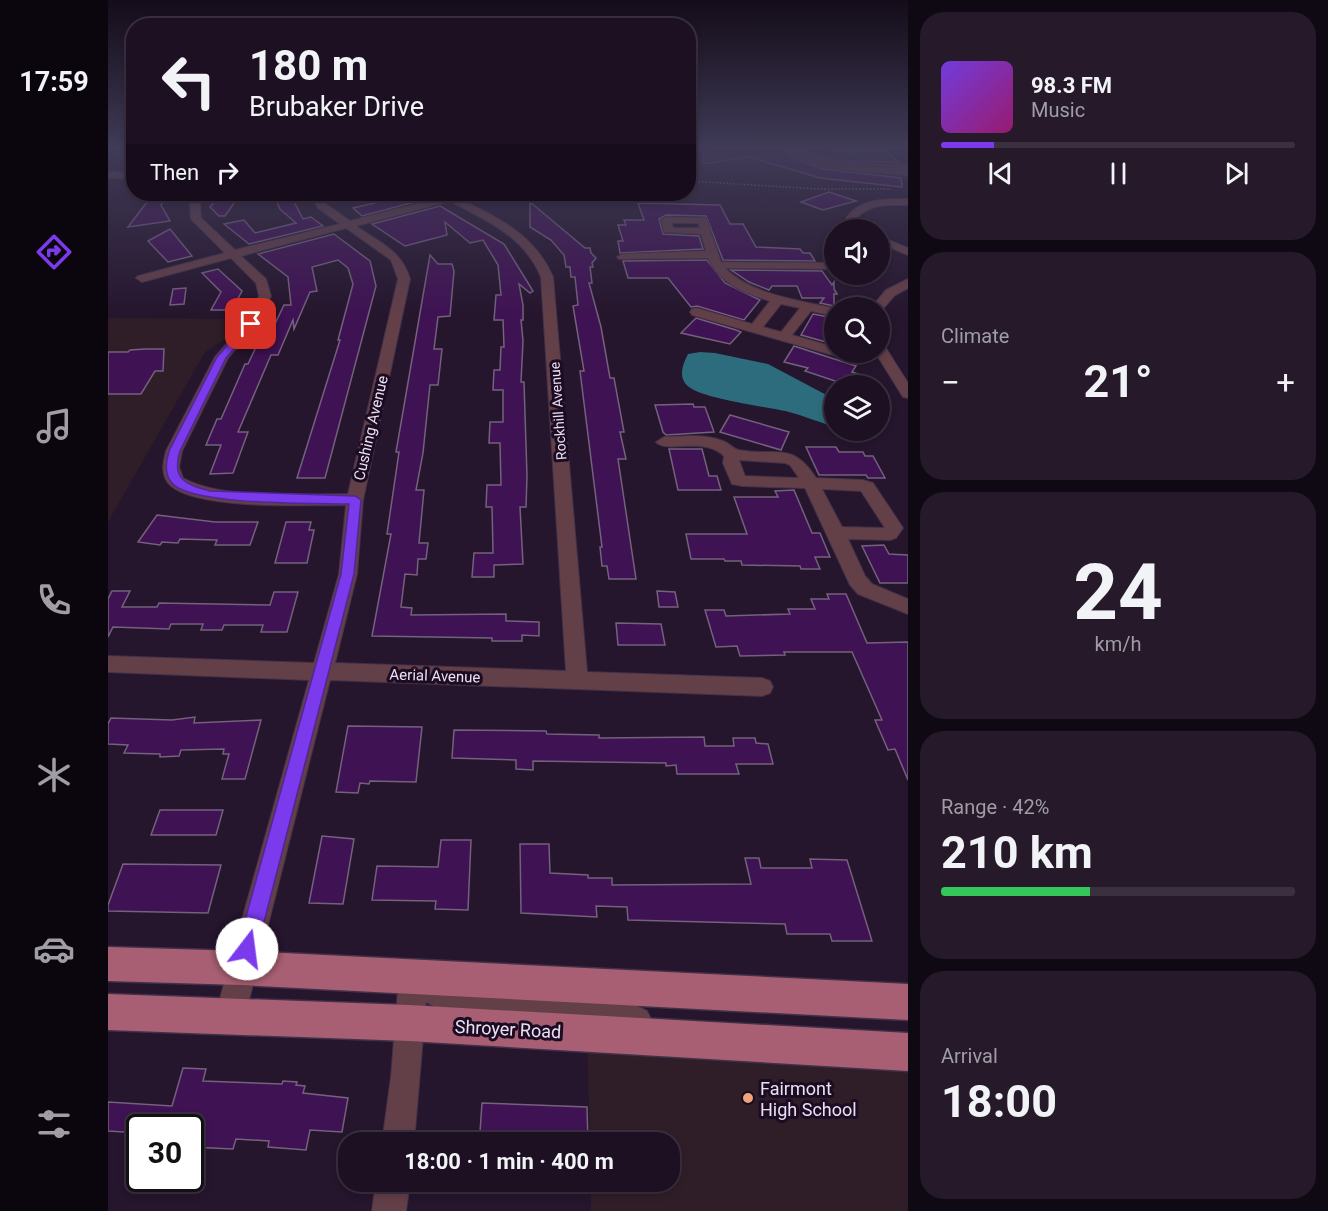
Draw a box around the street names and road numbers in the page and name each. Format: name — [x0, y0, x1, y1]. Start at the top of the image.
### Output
street label: Rockhill Avenue — [547, 361, 569, 461]
street label: Cushing Avenue — [350, 374, 392, 482]
street label: Aerial Avenue — [389, 665, 481, 687]
street label: Shroyer Road — [454, 1016, 562, 1042]

